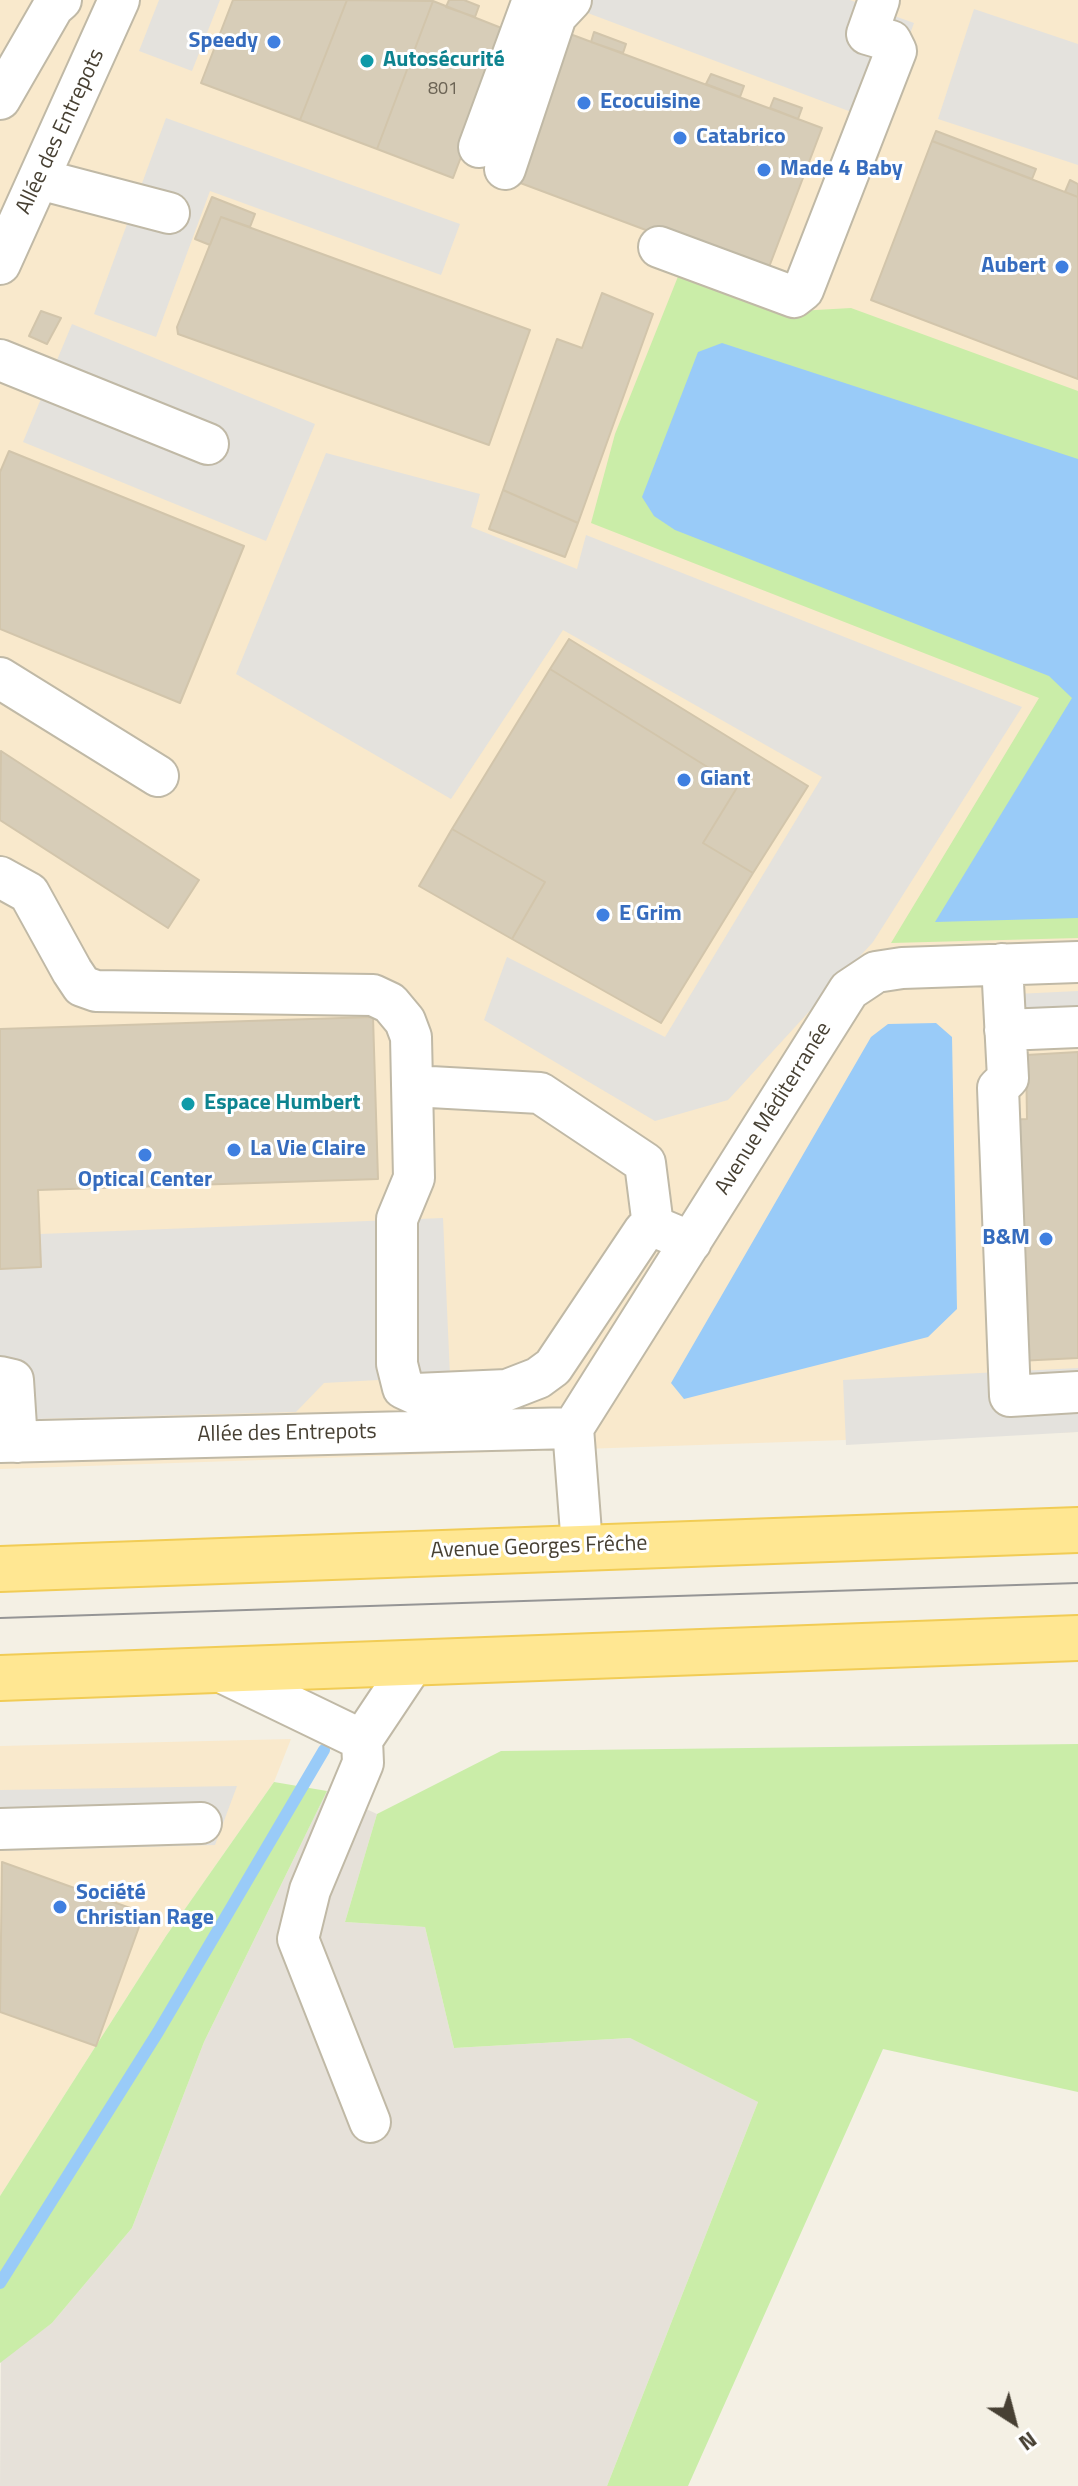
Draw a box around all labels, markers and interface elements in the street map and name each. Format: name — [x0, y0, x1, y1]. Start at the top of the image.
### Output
place label: Speedy — [189, 29, 258, 55]
marker: Speedy — [265, 33, 283, 51]
street label: Allée des Entrepots — [11, 45, 111, 219]
place label: Autosécurité — [383, 48, 505, 74]
marker: Autosécurité — [358, 52, 376, 70]
house number: 801 — [428, 79, 458, 101]
place label: Ecocuisine — [600, 90, 701, 116]
marker: Ecocuisine — [575, 94, 593, 112]
place label: Catabrico — [696, 125, 786, 151]
marker: Catabrico — [671, 129, 689, 147]
place label: Made 4 Baby — [780, 157, 903, 183]
marker: Made 4 Baby — [755, 161, 773, 179]
place label: Aubert — [981, 254, 1046, 280]
marker: Aubert — [1053, 258, 1071, 276]
place label: Giant — [700, 767, 751, 793]
marker: Giant — [675, 771, 693, 789]
place label: E Grim — [619, 902, 682, 928]
marker: E Grim — [594, 906, 612, 924]
street label: Avenue Méditerranée — [710, 1018, 838, 1200]
place label: Espace Humbert — [204, 1091, 360, 1117]
marker: Espace Humbert — [179, 1095, 197, 1113]
place label: La Vie Claire — [250, 1137, 366, 1163]
marker: La Vie Claire — [225, 1141, 243, 1159]
marker: Optical Center — [136, 1146, 154, 1164]
place label: Optical Center — [78, 1168, 212, 1194]
place label: B&M — [982, 1226, 1030, 1252]
marker: B&M — [1037, 1230, 1055, 1248]
street label: Allée des Entrepots — [197, 1419, 377, 1449]
street label: Avenue Georges Frêche — [430, 1531, 648, 1565]
place label: Société Christian Rage — [76, 1881, 214, 1932]
marker: Société Christian Rage — [51, 1898, 69, 1916]
north arrow — [974, 2382, 1054, 2462]
text: N — [1012, 2423, 1044, 2460]

